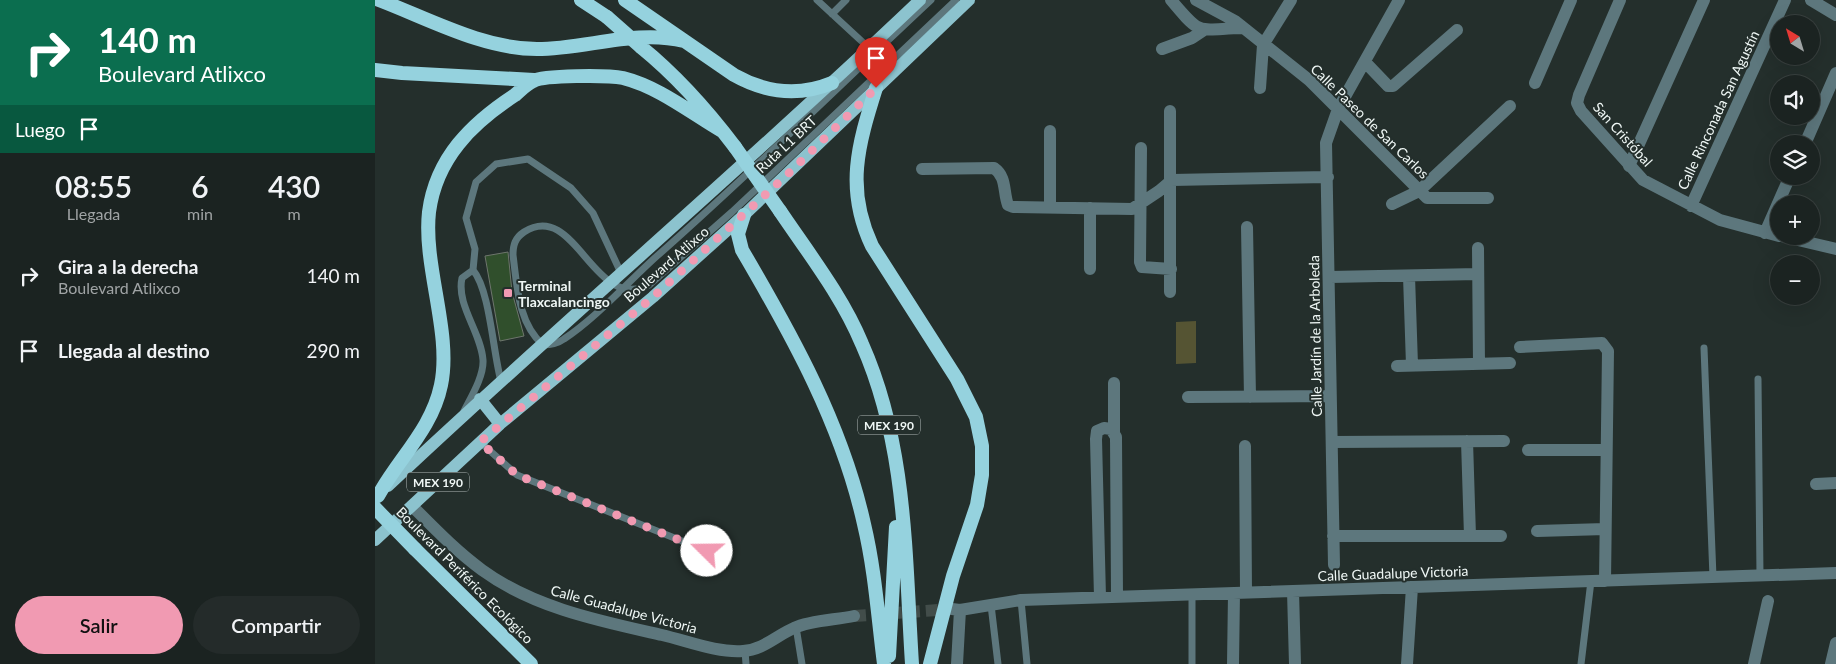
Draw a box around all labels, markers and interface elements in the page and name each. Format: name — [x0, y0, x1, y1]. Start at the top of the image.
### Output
north arrow — [1770, 15, 1820, 65]
map controls — [1770, 15, 1820, 305]
text: 140 m — [98, 18, 197, 60]
icon: right — [15, 20, 80, 85]
street label: Calle Rinconada San Agustín — [1674, 28, 1762, 192]
pin — [855, 37, 897, 88]
icon: arrive — [862, 44, 890, 72]
text: Boulevard Atlixco — [98, 60, 266, 87]
street label: Calle Paseo de San Carlos — [1307, 60, 1433, 182]
button: sound — [1770, 75, 1820, 125]
street label: San Cristóbal — [1590, 98, 1656, 170]
street label: Ruta L1 BRT — [752, 111, 820, 176]
icon: arrive — [75, 115, 103, 143]
text: Luego — [15, 118, 65, 141]
button: layers — [1770, 135, 1820, 185]
text: 08:55 — [55, 168, 132, 204]
text: 6 — [191, 168, 209, 204]
text: 430 — [268, 168, 320, 204]
button: + — [1770, 195, 1820, 245]
text: Llegada — [67, 204, 120, 223]
text: min — [187, 204, 213, 223]
text: m — [287, 204, 301, 223]
street label: Boulevard Atlixco — [620, 222, 712, 305]
text: Gira a la derecha — [58, 255, 198, 278]
street label: Calle Jardín de la Arboleda — [1305, 255, 1325, 417]
button: − — [1770, 255, 1820, 305]
icon: right — [15, 262, 43, 290]
text: 140 m — [306, 264, 360, 287]
place label: Terminal Tlaxcalancingo — [518, 277, 610, 310]
text: Boulevard Atlixco — [58, 278, 180, 297]
marker: Terminal Tlaxcalancingo — [502, 287, 514, 299]
icon: arrive — [15, 337, 43, 365]
text: Llegada al destino — [58, 339, 210, 362]
text: 290 m — [306, 339, 360, 362]
road number: MEX 190 — [858, 416, 920, 434]
road number: MEX 190 — [407, 472, 469, 492]
street label: Boulevard Periférico Ecológico — [393, 503, 537, 647]
position arrow — [680, 524, 732, 576]
street label: Calle Guadalupe Victoria — [1317, 562, 1469, 584]
street label: Calle Guadalupe Victoria — [549, 581, 699, 637]
button: Salir — [15, 596, 183, 654]
button: Compartir — [193, 596, 360, 654]

